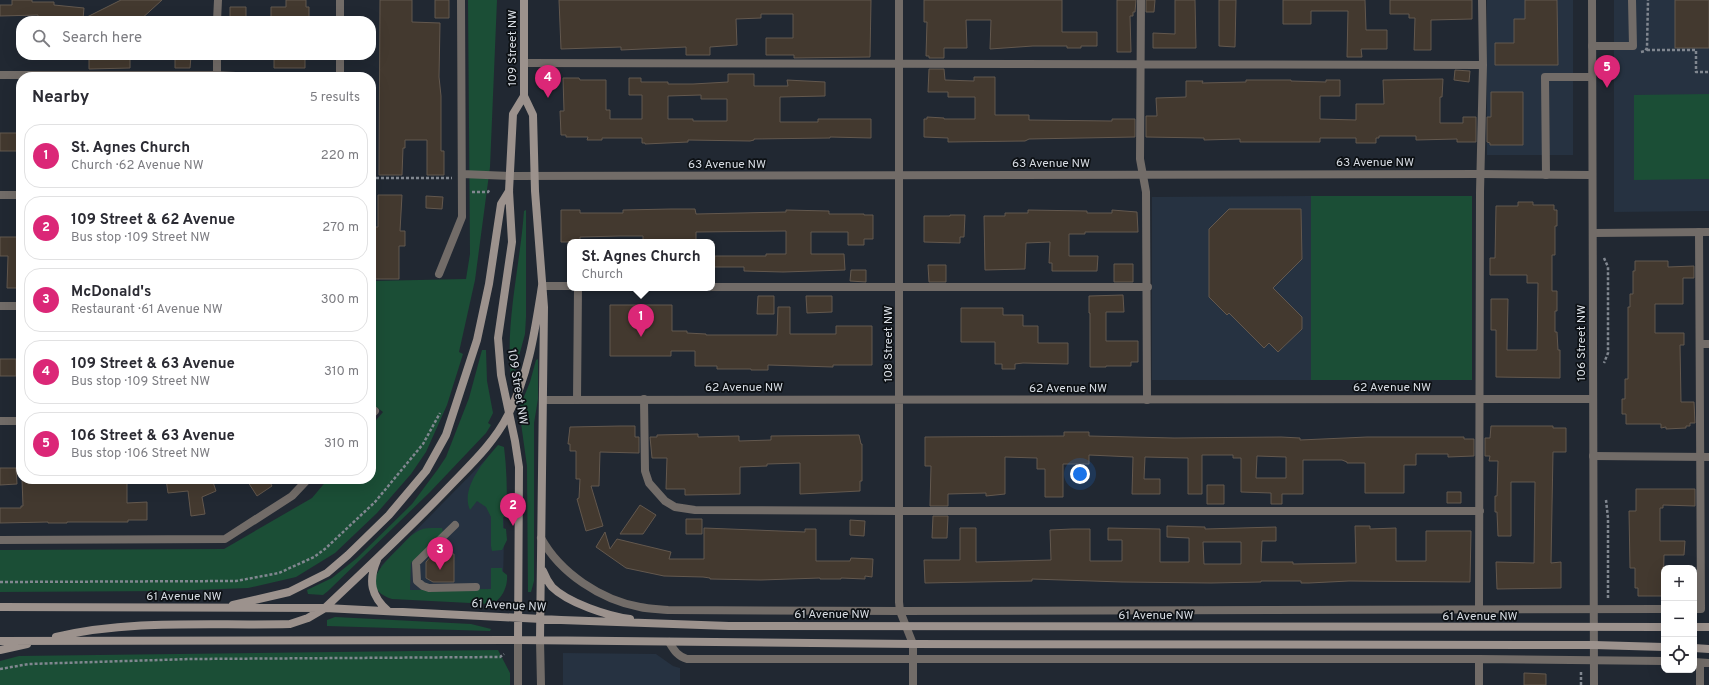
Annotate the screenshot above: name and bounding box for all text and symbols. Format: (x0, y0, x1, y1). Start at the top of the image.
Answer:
street label: 109 Street NW (505, 10, 521, 86)
search box (16, 16, 376, 60)
icon: search (30, 27, 52, 49)
text: Search here (62, 29, 142, 48)
pin: 5 (1594, 55, 1620, 88)
pin: 4 (535, 65, 561, 98)
text: Nearby (32, 87, 89, 109)
text: 5 results (310, 90, 360, 106)
text: St. Agnes Church (71, 139, 190, 158)
text: 1 (43, 148, 49, 164)
text: 220 m (321, 148, 359, 164)
street label: 63 Avenue NW (1336, 155, 1414, 171)
street label: 63 Avenue NW (1012, 156, 1090, 172)
street label: 63 Avenue NW (688, 157, 766, 173)
text: Church · 62 Avenue NW (71, 158, 204, 174)
text: 109 Street & 62 Avenue (71, 211, 235, 230)
text: 2 (42, 220, 50, 236)
text: 270 m (322, 220, 359, 236)
text: Bus stop · 109 Street NW (71, 230, 210, 246)
popup (567, 239, 715, 291)
text: St. Agnes Church (581, 248, 701, 267)
text: Church (581, 267, 623, 283)
text: McDonald's (71, 283, 151, 302)
text: 3 (42, 292, 50, 308)
text: 300 m (321, 292, 359, 308)
text: Restaurant · 61 Avenue NW (71, 302, 223, 318)
pin: 1 (628, 304, 654, 337)
street label: 106 Street NW (1574, 305, 1590, 381)
street label: 108 Street NW (881, 306, 897, 382)
street label: 109 Street NW (503, 348, 531, 426)
text: 109 Street & 63 Avenue (71, 355, 235, 374)
text: 4 (42, 364, 50, 380)
text: 310 m (324, 364, 359, 380)
text: Bus stop · 109 Street NW (71, 374, 210, 390)
street label: 62 Avenue NW (705, 380, 783, 396)
street label: 62 Avenue NW (1353, 380, 1431, 396)
street label: 62 Avenue NW (1029, 381, 1107, 397)
text: 106 Street & 63 Avenue (71, 427, 235, 446)
text: 5 (42, 436, 50, 452)
text: 310 m (324, 436, 359, 452)
text: Bus stop · 106 Street NW (71, 446, 210, 462)
your location (1070, 464, 1090, 484)
pin: 2 (500, 493, 526, 526)
pin: 3 (427, 537, 453, 570)
map controls (1661, 565, 1697, 673)
button: + (1661, 565, 1697, 601)
street label: 61 Avenue NW (146, 589, 222, 605)
street label: 61 Avenue NW (471, 596, 547, 616)
button: − (1661, 601, 1697, 637)
street label: 61 Avenue NW (794, 607, 870, 623)
street label: 61 Avenue NW (1118, 608, 1194, 624)
street label: 61 Avenue NW (1442, 609, 1518, 625)
button: locate (1661, 637, 1697, 673)

